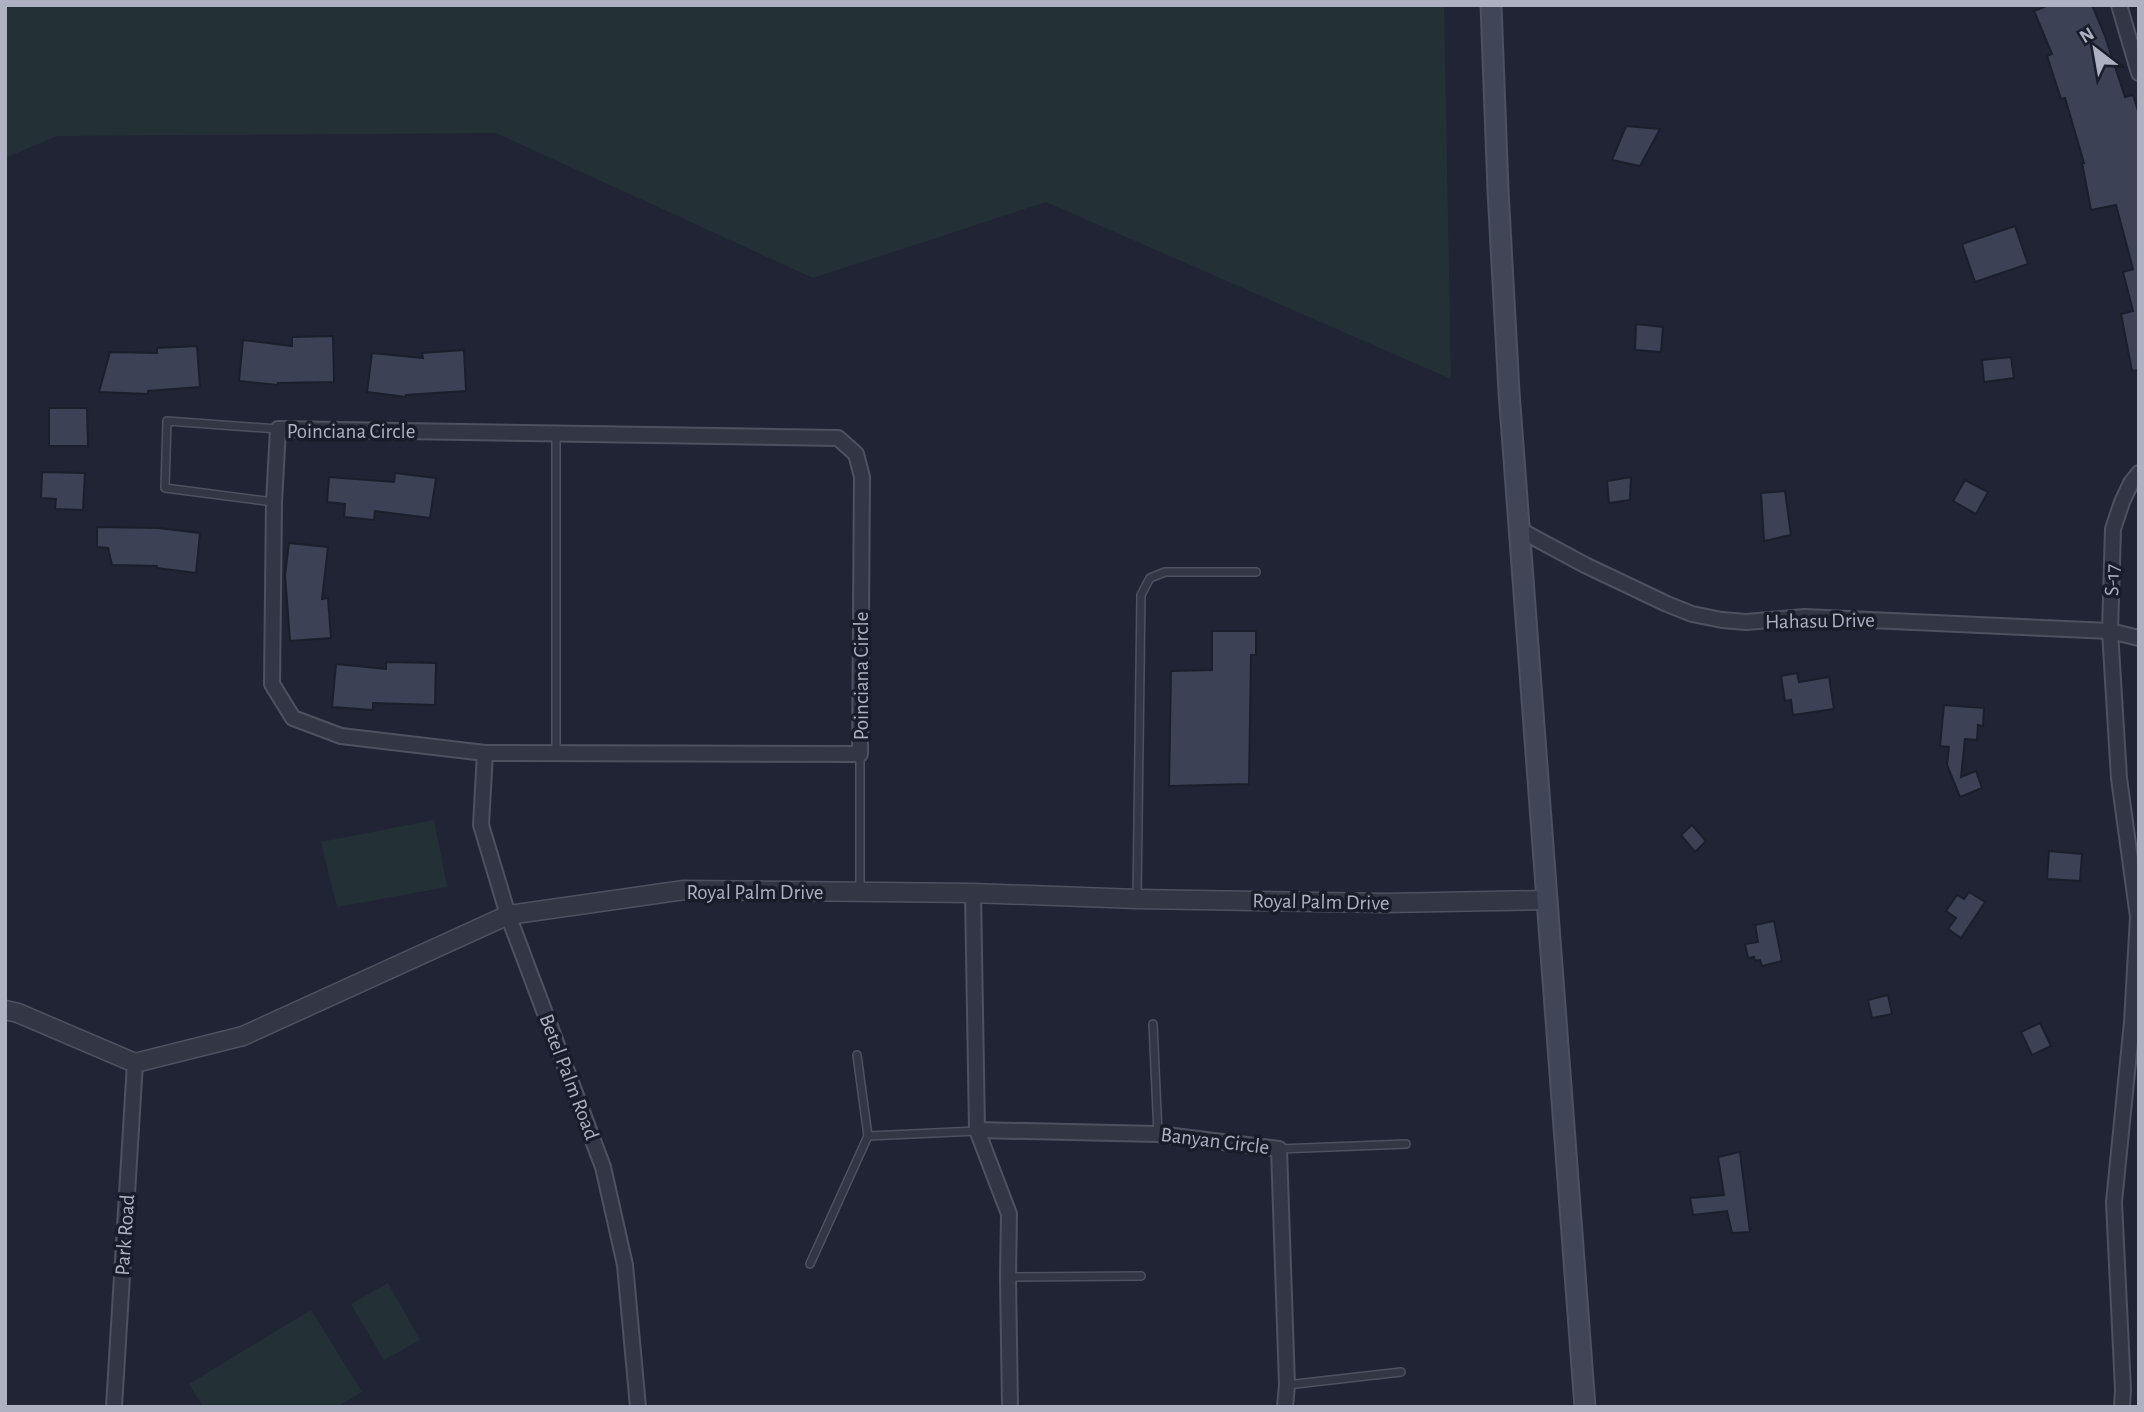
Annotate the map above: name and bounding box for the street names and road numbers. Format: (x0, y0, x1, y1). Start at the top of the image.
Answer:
street label: Poinciana Circle (287, 421, 415, 442)
street label: S-17 (2101, 563, 2123, 596)
street label: Hahasu Drive (1765, 610, 1875, 632)
street label: Poinciana Circle (851, 612, 872, 740)
street label: Royal Palm Drive (686, 882, 824, 903)
street label: Royal Palm Drive (1252, 890, 1390, 914)
street label: Betel Palm Road (535, 1011, 603, 1143)
street label: Banyan Circle (1159, 1124, 1271, 1158)
street label: Park Road (112, 1194, 138, 1276)

